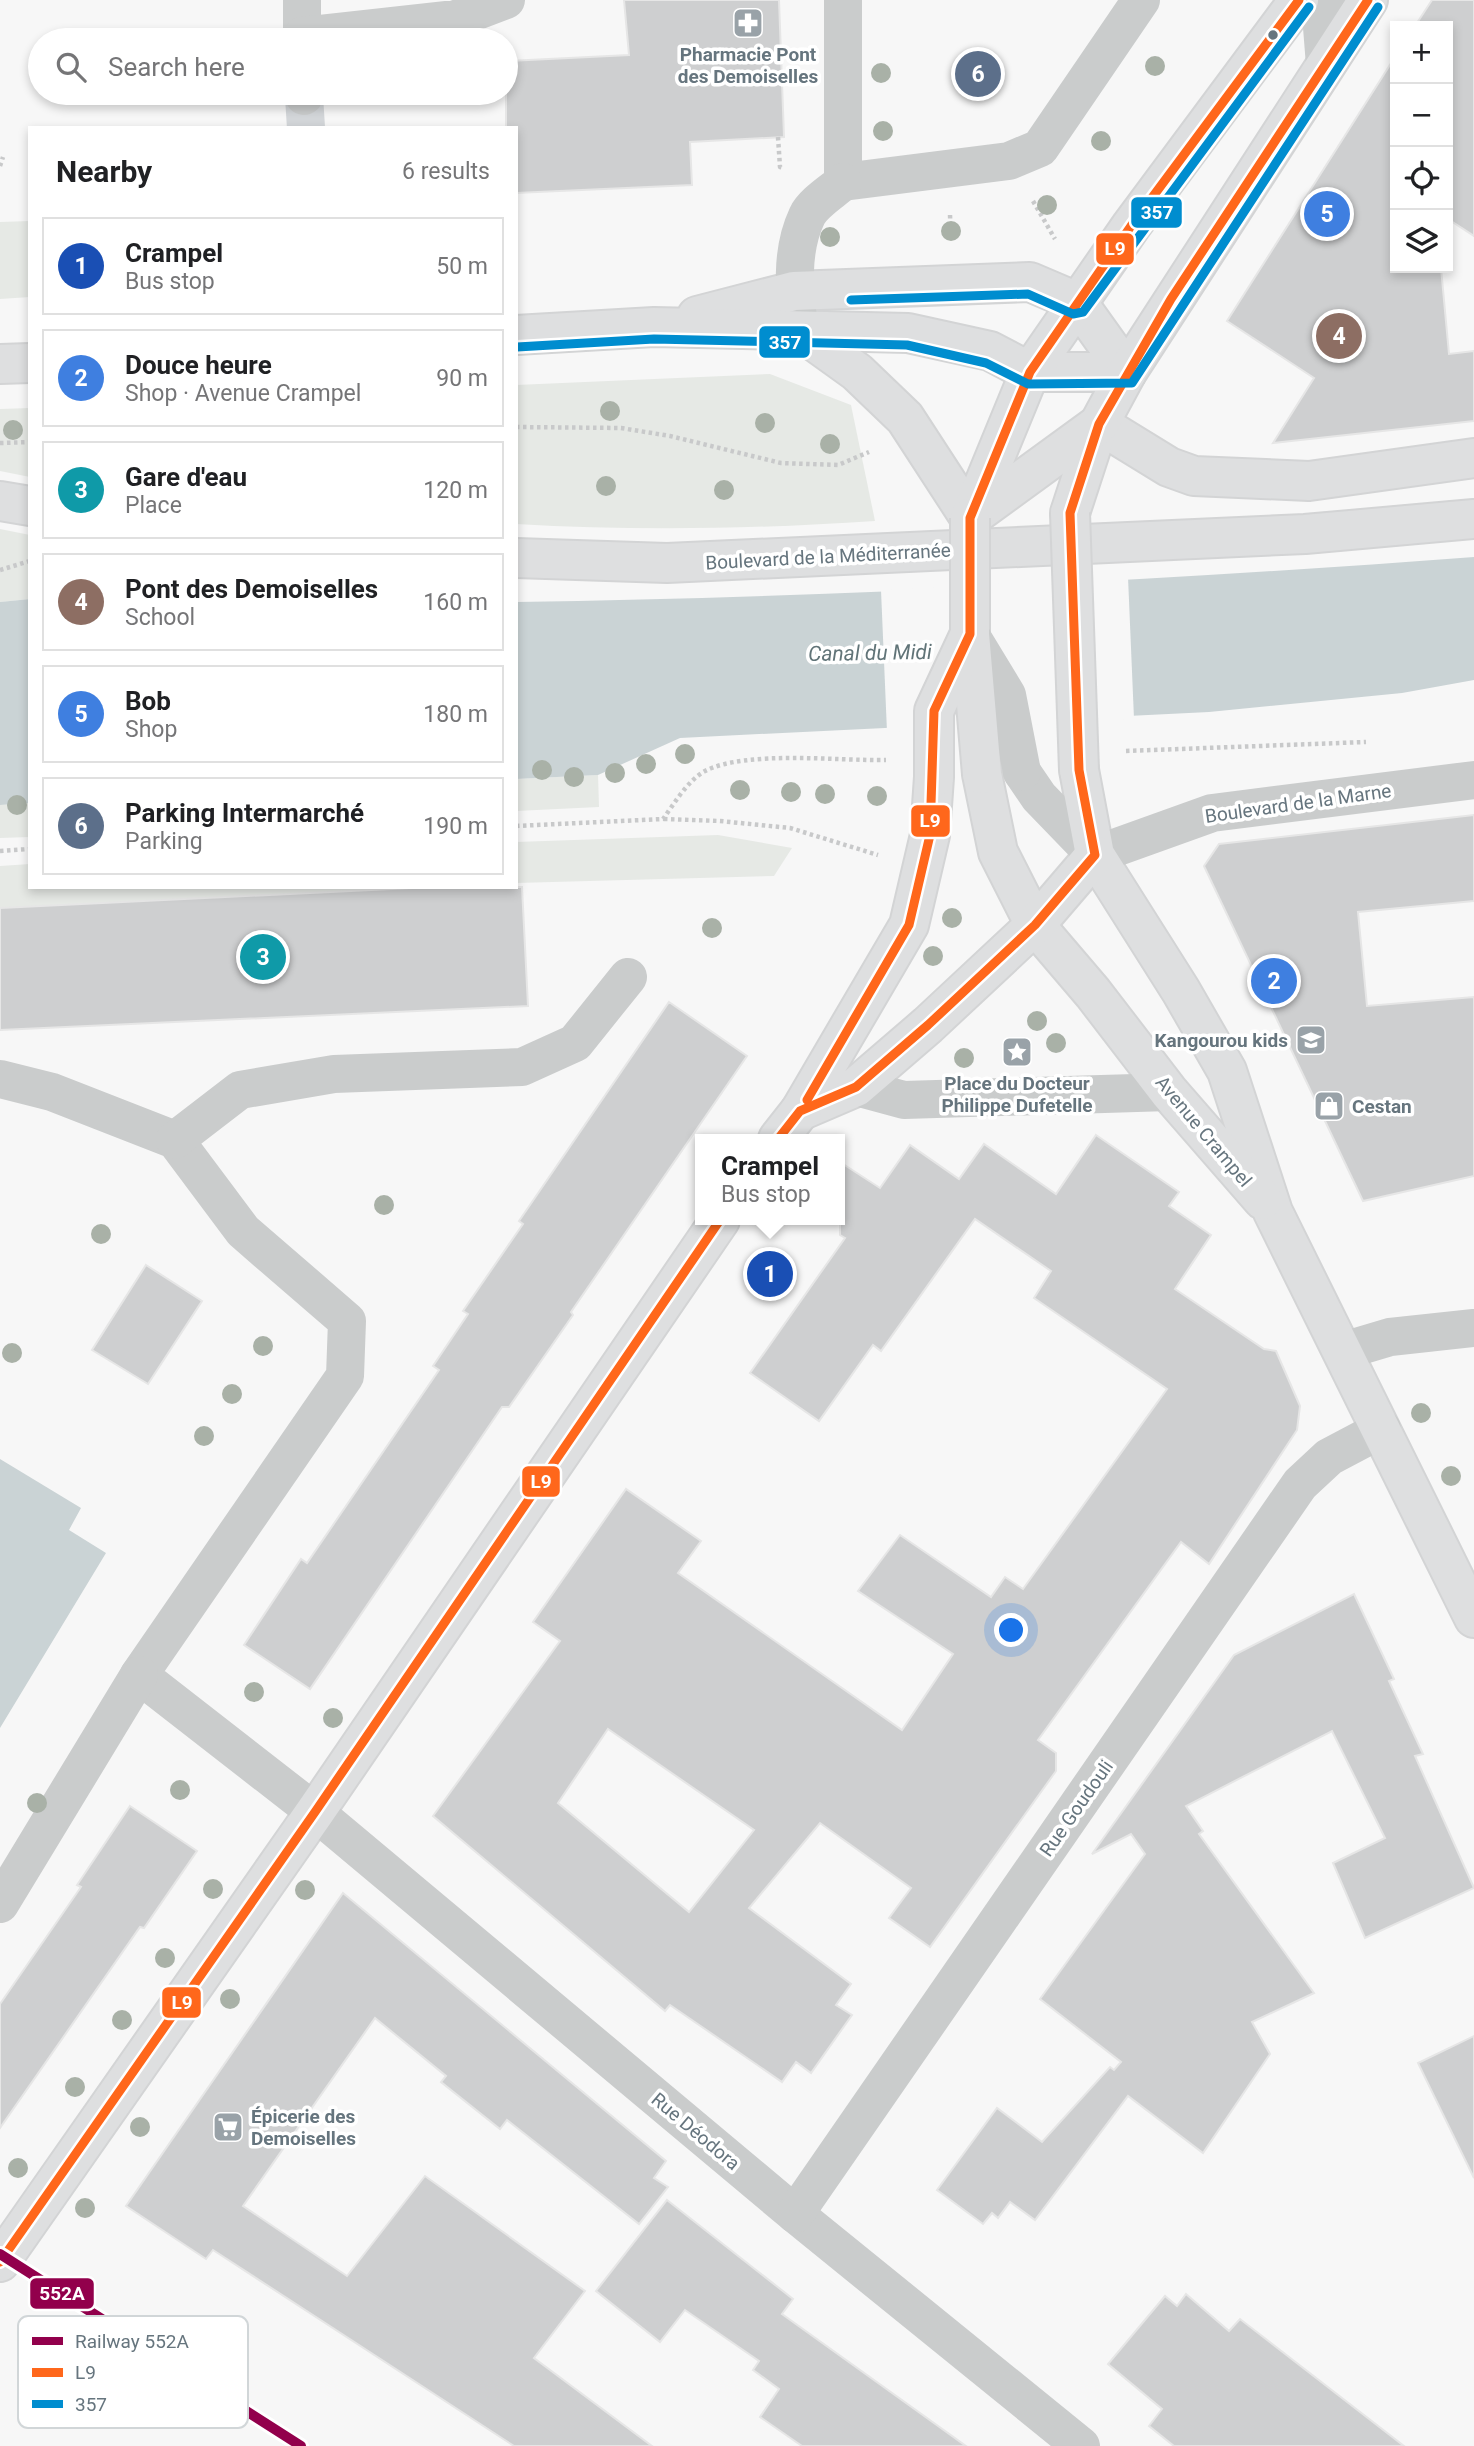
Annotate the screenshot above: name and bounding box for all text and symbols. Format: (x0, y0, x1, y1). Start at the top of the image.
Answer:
pharmacy icon: Pharmacie Pont des Demoiselles (731, 6, 765, 40)
map controls (1390, 21, 1453, 273)
button: + (1390, 21, 1453, 84)
search box (28, 28, 518, 105)
unlabelled marker (1266, 28, 1280, 42)
place label: Pharmacie Pont des Demoiselles (678, 43, 818, 88)
icon: search (52, 48, 90, 86)
pin: 6 (955, 48, 1001, 100)
text: Search here (108, 52, 245, 82)
button: − (1390, 84, 1453, 147)
button: locate (1390, 147, 1453, 210)
text: Nearby (56, 154, 152, 189)
text: 6 results (402, 158, 490, 185)
pin: 5 (1304, 188, 1350, 240)
line badge: 357 (1130, 196, 1183, 229)
text: 357 (1141, 201, 1173, 224)
button: layers (1390, 210, 1453, 273)
line badge: L9 (1095, 232, 1135, 266)
text: L9 (1104, 237, 1126, 260)
text: Crampel (125, 238, 223, 268)
text: 1 (74, 253, 88, 280)
text: 50 m (436, 253, 488, 280)
text: Bus stop (125, 268, 215, 295)
pin: 4 (1316, 310, 1362, 362)
line badge: 357 (758, 325, 811, 359)
text: 357 (769, 331, 801, 354)
text: Douce heure (125, 350, 272, 380)
text: 2 (74, 365, 88, 392)
text: 90 m (436, 365, 488, 392)
text: Shop · Avenue Crampel (125, 380, 361, 407)
text: Gare d'eau (125, 462, 247, 492)
text: 3 (74, 477, 88, 504)
text: 120 m (423, 477, 488, 504)
text: Place (125, 492, 182, 519)
street label: Boulevard de la Méditerranée (705, 539, 951, 574)
text: Pont des Demoiselles (125, 574, 378, 604)
text: 4 (74, 589, 88, 616)
text: 160 m (423, 589, 488, 616)
text: School (125, 604, 195, 631)
water label: Canal du Midi (808, 640, 932, 666)
text: Bob (125, 686, 171, 716)
text: 5 (74, 701, 88, 728)
text: 180 m (423, 701, 488, 728)
text: Shop (125, 716, 177, 743)
street label: Boulevard de la Marne (1203, 779, 1393, 828)
text: Parking Intermarché (125, 798, 364, 828)
line badge: L9 (910, 804, 951, 838)
text: L9 (919, 809, 941, 832)
text: 6 (74, 813, 88, 840)
text: 190 m (423, 813, 488, 840)
text: Parking (125, 828, 203, 855)
pin: 3 (240, 931, 286, 983)
pin: 2 (1251, 955, 1297, 1007)
school or university icon: Kangourou kids (1294, 1023, 1328, 1057)
place label: Kangourou kids (1154, 1029, 1288, 1052)
place icon: Place du Docteur Philippe Dufetelle (1000, 1035, 1034, 1069)
street label: Avenue Crampel (1151, 1071, 1257, 1191)
place label: Place du Docteur Philippe Dufetelle (941, 1072, 1093, 1117)
shop icon: Cestan (1312, 1089, 1346, 1123)
place label: Cestan (1352, 1095, 1412, 1118)
popup (695, 1134, 845, 1225)
text: Crampel (721, 1151, 819, 1181)
text: Bus stop (721, 1181, 811, 1208)
pin: 1 (747, 1248, 793, 1300)
line badge: L9 (521, 1465, 561, 1498)
text: L9 (530, 1470, 552, 1493)
your location (994, 1613, 1028, 1647)
street label: Rue Goudouli (1035, 1756, 1118, 1861)
line badge: L9 (161, 1986, 202, 2019)
text: L9 (171, 1991, 193, 2014)
street label: Rue Déodora (647, 2088, 745, 2175)
place label: Épicerie des Demoiselles (251, 2105, 356, 2150)
supermarket icon: Épicerie des Demoiselles (211, 2110, 245, 2144)
line badge: 552A (29, 2277, 95, 2310)
text: 552A (39, 2282, 85, 2305)
legend (18, 2316, 248, 2428)
text: Railway 552A (75, 2330, 189, 2353)
text: L9 (75, 2361, 96, 2384)
text: 357 (75, 2393, 107, 2416)

